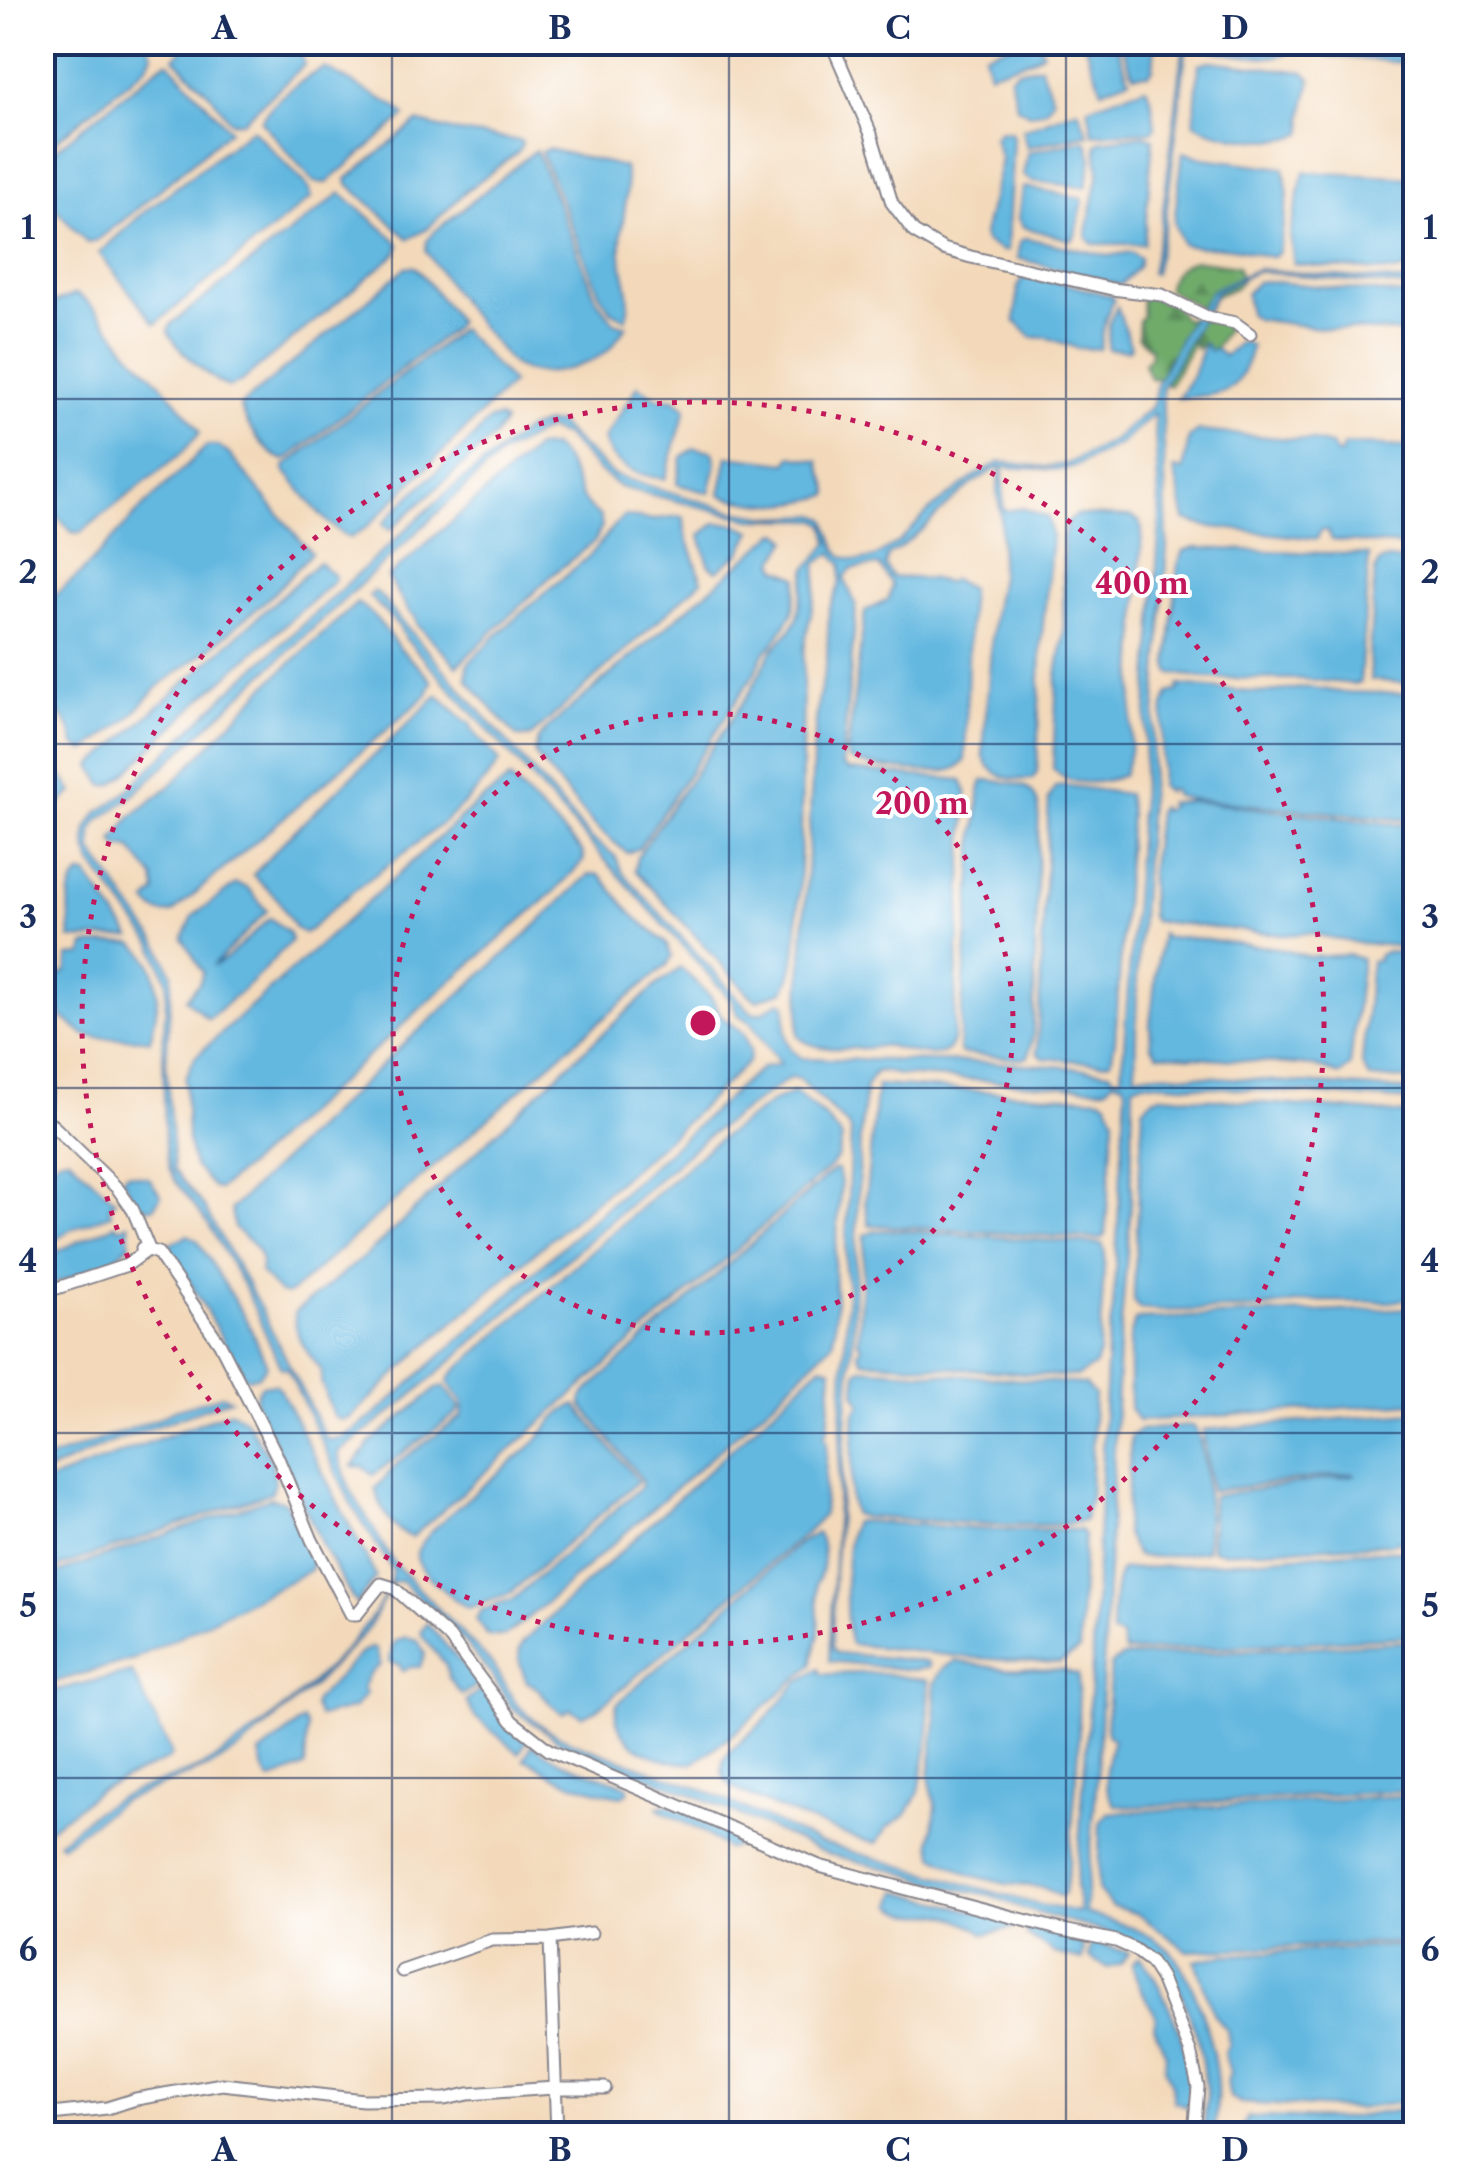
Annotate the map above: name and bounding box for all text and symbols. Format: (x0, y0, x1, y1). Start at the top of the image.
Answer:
text: A (211, 8, 238, 47)
text: B (548, 8, 572, 47)
text: C (885, 8, 911, 47)
text: D (1221, 8, 1249, 47)
text: 1 (21, 208, 36, 247)
text: 1 (1423, 208, 1438, 247)
text: 2 (19, 552, 37, 591)
text: 2 (1421, 552, 1439, 591)
text: 400 m (1095, 565, 1189, 602)
text: 200 m (875, 785, 969, 822)
text: 3 (19, 897, 37, 936)
text: 3 (1421, 897, 1439, 936)
centre of rings (685, 1005, 721, 1041)
text: 4 (19, 1241, 37, 1280)
text: 4 (1421, 1241, 1439, 1280)
text: 5 (19, 1586, 37, 1625)
text: 5 (1421, 1586, 1439, 1625)
text: 6 (18, 1930, 38, 1969)
text: 6 (1420, 1930, 1440, 1969)
text: A (211, 2130, 238, 2169)
text: B (548, 2130, 572, 2169)
text: C (885, 2130, 911, 2169)
text: D (1221, 2130, 1249, 2169)

